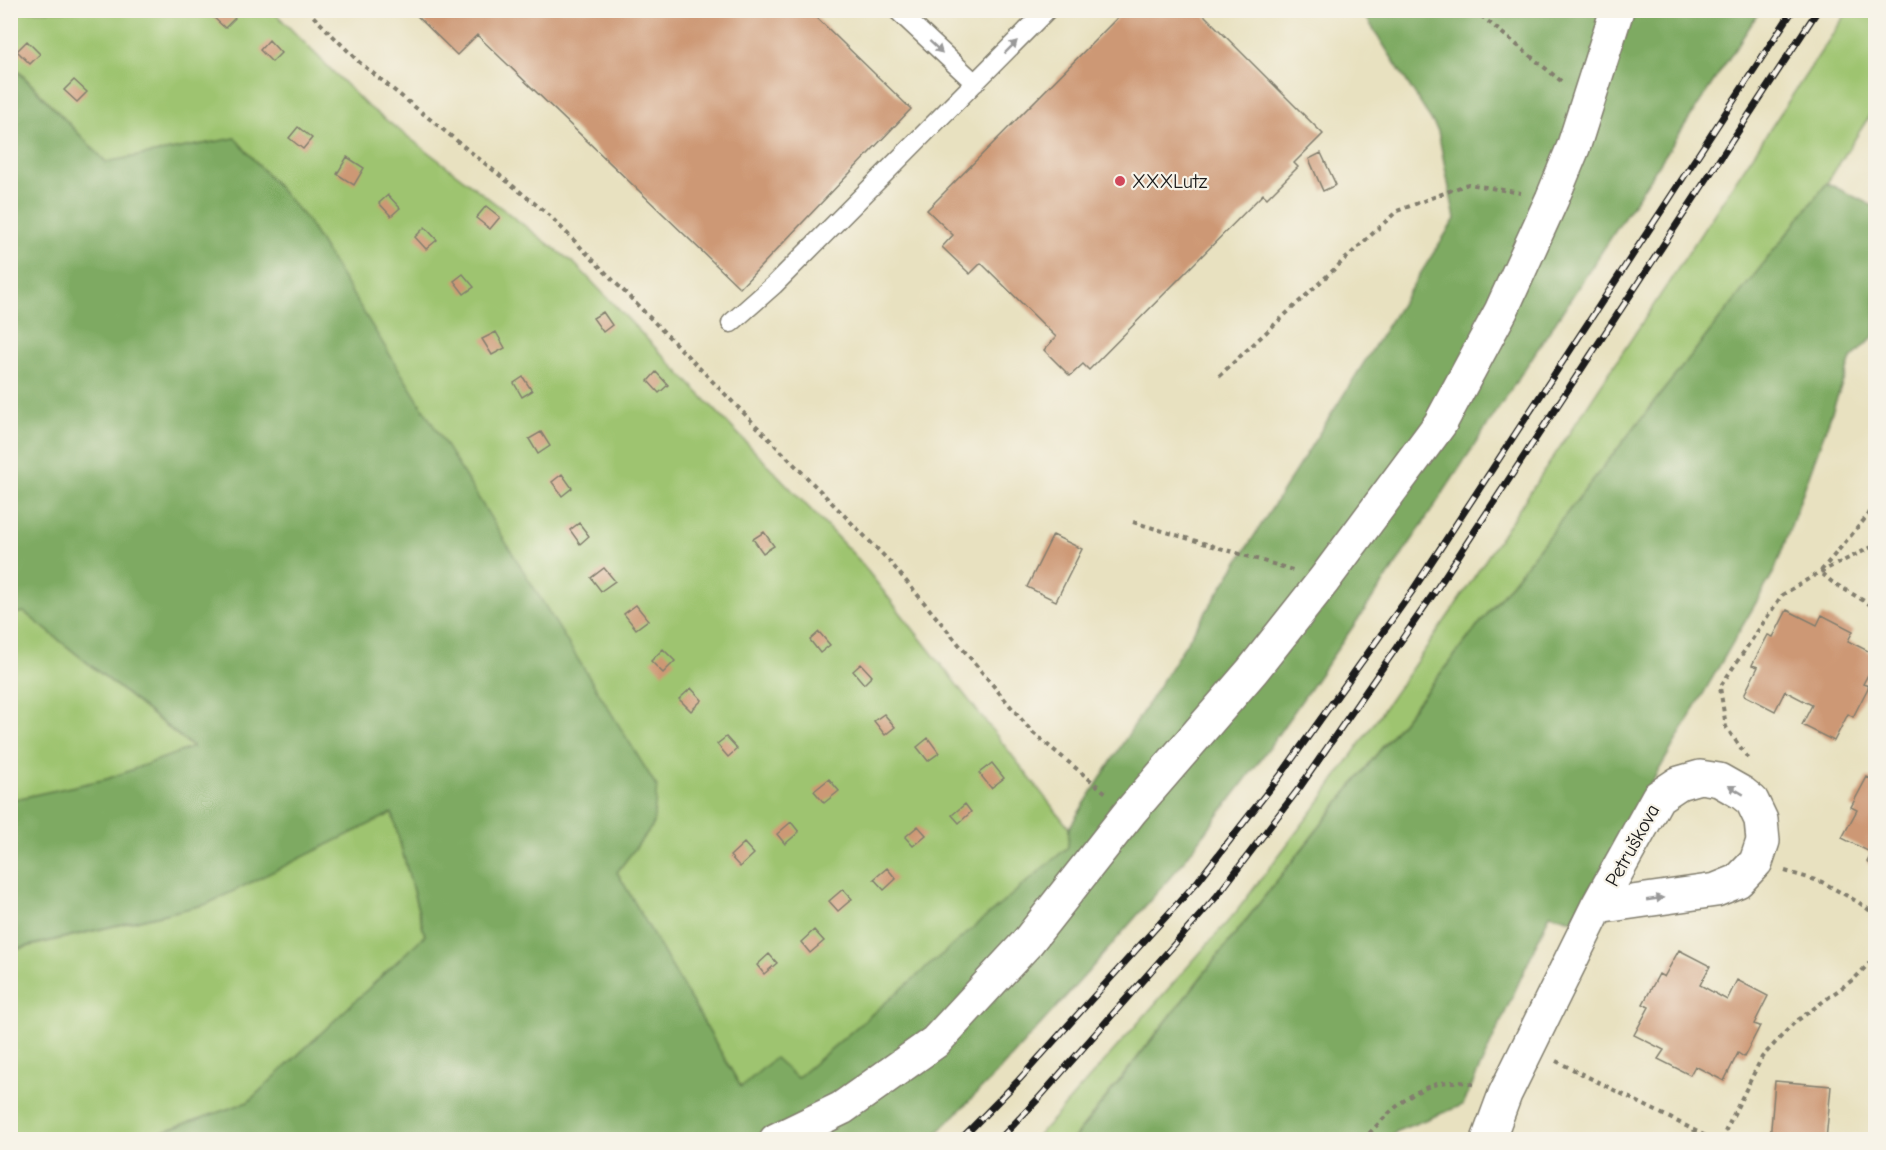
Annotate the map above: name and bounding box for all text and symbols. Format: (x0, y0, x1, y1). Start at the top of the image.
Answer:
one-way arrow (1004, 39, 1018, 54)
one-way arrow (928, 40, 943, 53)
place label: XXXLutz (1132, 170, 1208, 193)
marker: XXXLutz (1113, 174, 1127, 188)
one-way arrow (1727, 785, 1744, 795)
street label: Petruškova (1600, 800, 1664, 890)
one-way arrow (1646, 894, 1665, 904)

